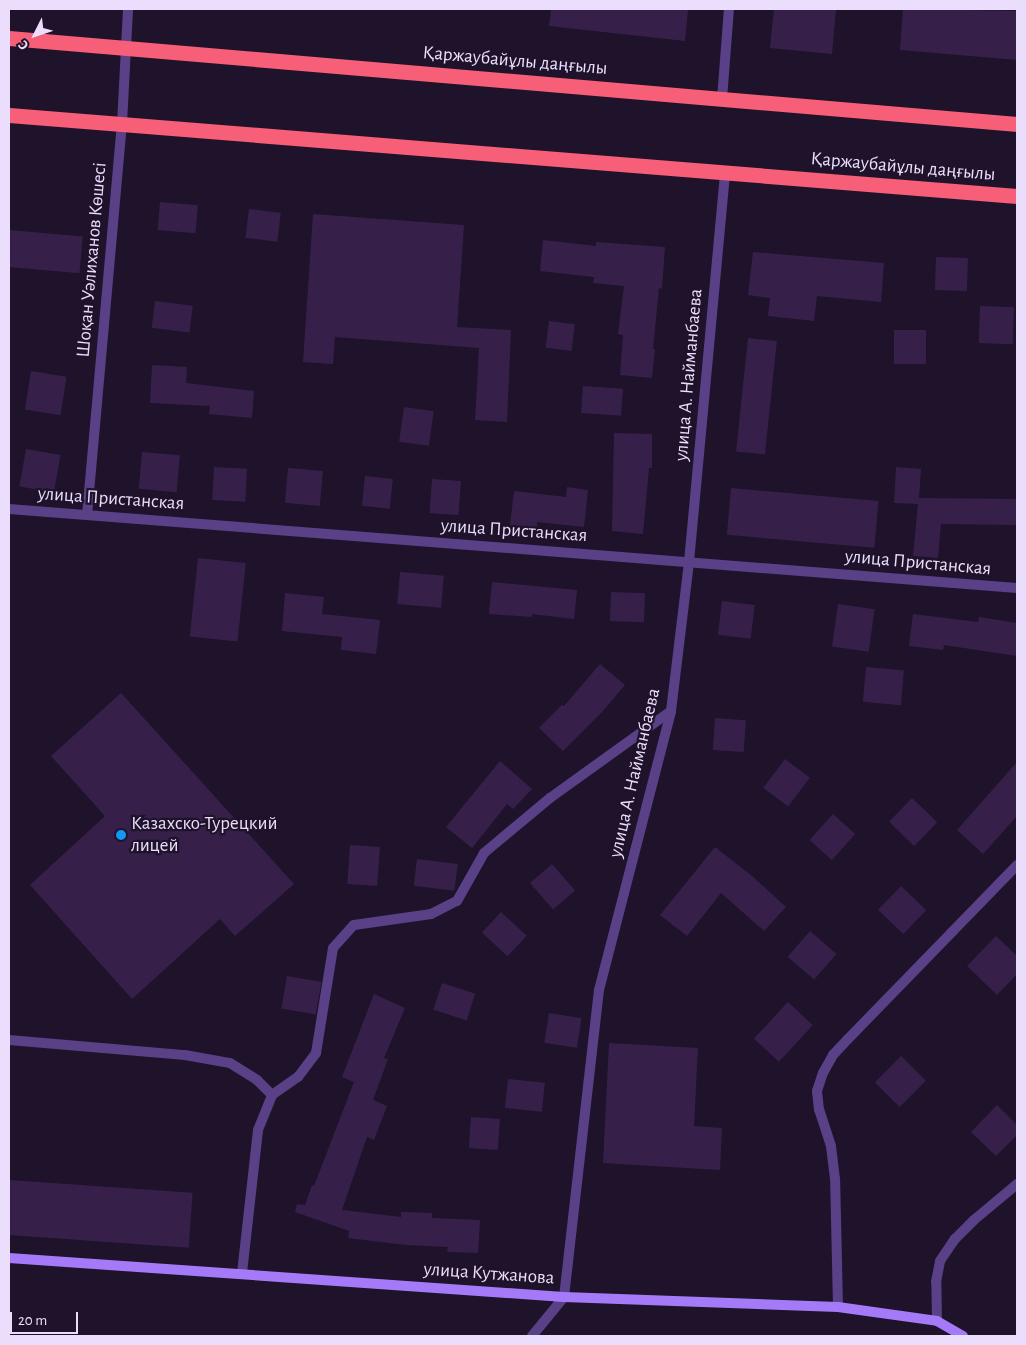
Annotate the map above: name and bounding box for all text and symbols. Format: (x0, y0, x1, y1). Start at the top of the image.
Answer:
north arrow (10, 10, 60, 60)
text: С (16, 37, 32, 52)
street label: Қаржаубайұлы даңғылы (422, 42, 608, 80)
street label: Қаржаубайұлы даңғылы (810, 148, 996, 186)
street label: Шоқан Уәлиханов Көшесі (72, 161, 112, 359)
street label: улица А. Найманбаева (670, 288, 708, 462)
street label: улица Пристанская (37, 483, 185, 515)
street label: улица Пристанская (440, 515, 588, 547)
street label: улица Пристанская (844, 545, 992, 581)
street label: улица А. Найманбаева (604, 686, 666, 860)
place label: Казахско-Турецкий лицей (131, 813, 277, 857)
marker: Казахско-Турецкий лицей (115, 829, 127, 841)
street label: улица Кутжанова (423, 1258, 555, 1290)
scale bar (12, 1302, 80, 1334)
text: 20 m (18, 1313, 47, 1328)

